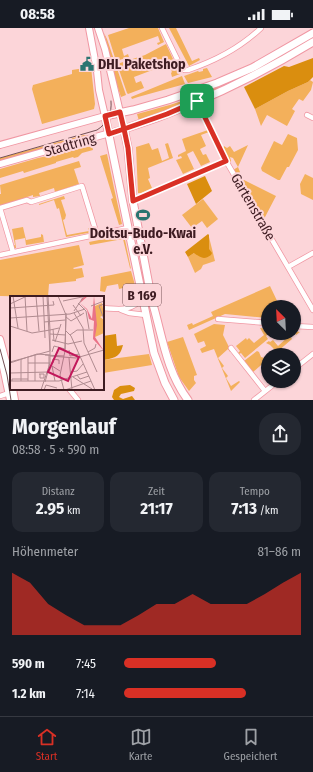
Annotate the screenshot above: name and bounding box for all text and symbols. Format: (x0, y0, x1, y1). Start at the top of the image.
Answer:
text: 08:58 (20, 5, 55, 23)
public building icon: DHL Paketshop (79, 56, 95, 72)
place label: DHL Paketshop (98, 56, 186, 73)
pin (180, 84, 214, 118)
icon: arrive (186, 90, 208, 112)
street label: Stadtring (42, 129, 98, 160)
street label: Gartenstraße (227, 170, 279, 244)
sports icon: Doitsu-Budo-Kwai e.V. (135, 207, 151, 223)
place label: Doitsu-Budo-Kwai e.V. (90, 225, 197, 258)
road number: B 169 (123, 284, 161, 306)
inset map (10, 296, 104, 390)
north arrow (261, 300, 301, 340)
map controls (261, 300, 301, 388)
button: layers (261, 348, 301, 388)
text: Morgenlauf (12, 413, 116, 440)
button: share (259, 413, 301, 455)
text: 08:58 · 5 × 590 m (12, 442, 99, 457)
text: Distanz (42, 485, 75, 498)
text: Zeit (148, 485, 165, 498)
text: Tempo (240, 485, 270, 498)
text: 2.95 (36, 498, 64, 519)
text: 21:17 (140, 498, 173, 519)
text: 7:13 (231, 498, 257, 519)
text: km (64, 504, 81, 517)
text: /km (257, 504, 278, 517)
text: Höhenmeter (12, 544, 78, 559)
text: 81–86 m (258, 544, 301, 559)
text: 590 m (12, 656, 45, 671)
text: 7:45 (76, 656, 96, 671)
text: 1.2 km (12, 686, 46, 701)
text: 7:14 (76, 686, 95, 701)
tab: Start (36, 726, 58, 763)
tab: Karte (129, 726, 152, 763)
tab: Gespeichert (224, 726, 277, 763)

